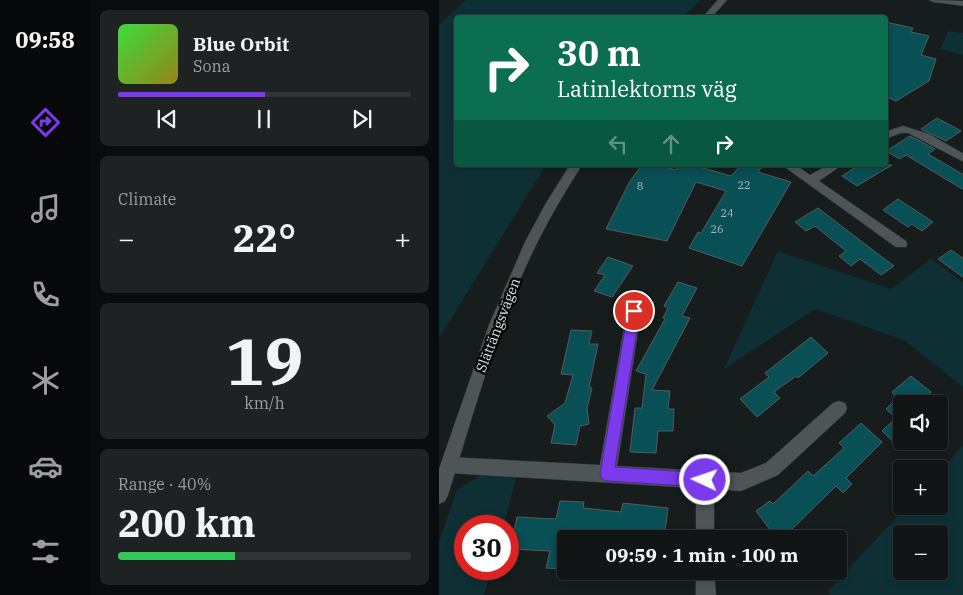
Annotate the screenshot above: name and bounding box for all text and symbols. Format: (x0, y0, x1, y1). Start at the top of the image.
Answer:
text: 09:58 (15, 25, 75, 54)
text: 30 m (557, 30, 641, 76)
text: Blue Orbit (193, 32, 289, 56)
icon: right (474, 35, 539, 100)
text: Sona (193, 56, 230, 76)
text: Latinlektorns väg (557, 74, 737, 103)
icon: directions (28, 105, 63, 140)
icon: previous (153, 105, 181, 133)
icon: pause (250, 105, 278, 133)
icon: next (348, 105, 376, 133)
icon: left (604, 130, 632, 158)
icon: ahead (657, 130, 685, 158)
icon: right (710, 130, 738, 158)
house number: 22 (737, 178, 751, 192)
house number: 8 (637, 179, 643, 193)
text: Climate (118, 189, 176, 209)
icon: music (28, 191, 63, 226)
house number: 24 (720, 206, 734, 220)
text: 22° (233, 213, 296, 262)
text: − (118, 220, 135, 257)
text: + (394, 220, 411, 257)
house number: 26 (710, 222, 724, 236)
street label: Slättängsvägen (472, 275, 524, 375)
icon: phone (28, 277, 63, 312)
pin (613, 290, 655, 332)
icon: arrive (620, 297, 648, 325)
text: 19 (225, 318, 304, 403)
icon: climate (28, 363, 63, 398)
text: km/h (244, 393, 285, 413)
map controls (893, 395, 948, 580)
button: sound (893, 395, 948, 450)
icon: car (28, 449, 63, 484)
position arrow (678, 453, 730, 505)
button: + (893, 460, 948, 515)
text: Range · 40% (118, 474, 211, 494)
text: 200 km (118, 498, 256, 547)
speed limit sign: 30 (454, 515, 519, 580)
button: − (893, 525, 948, 580)
icon: filters (28, 534, 63, 569)
text: 09:59 · 1 min · 100 m (606, 543, 798, 567)

